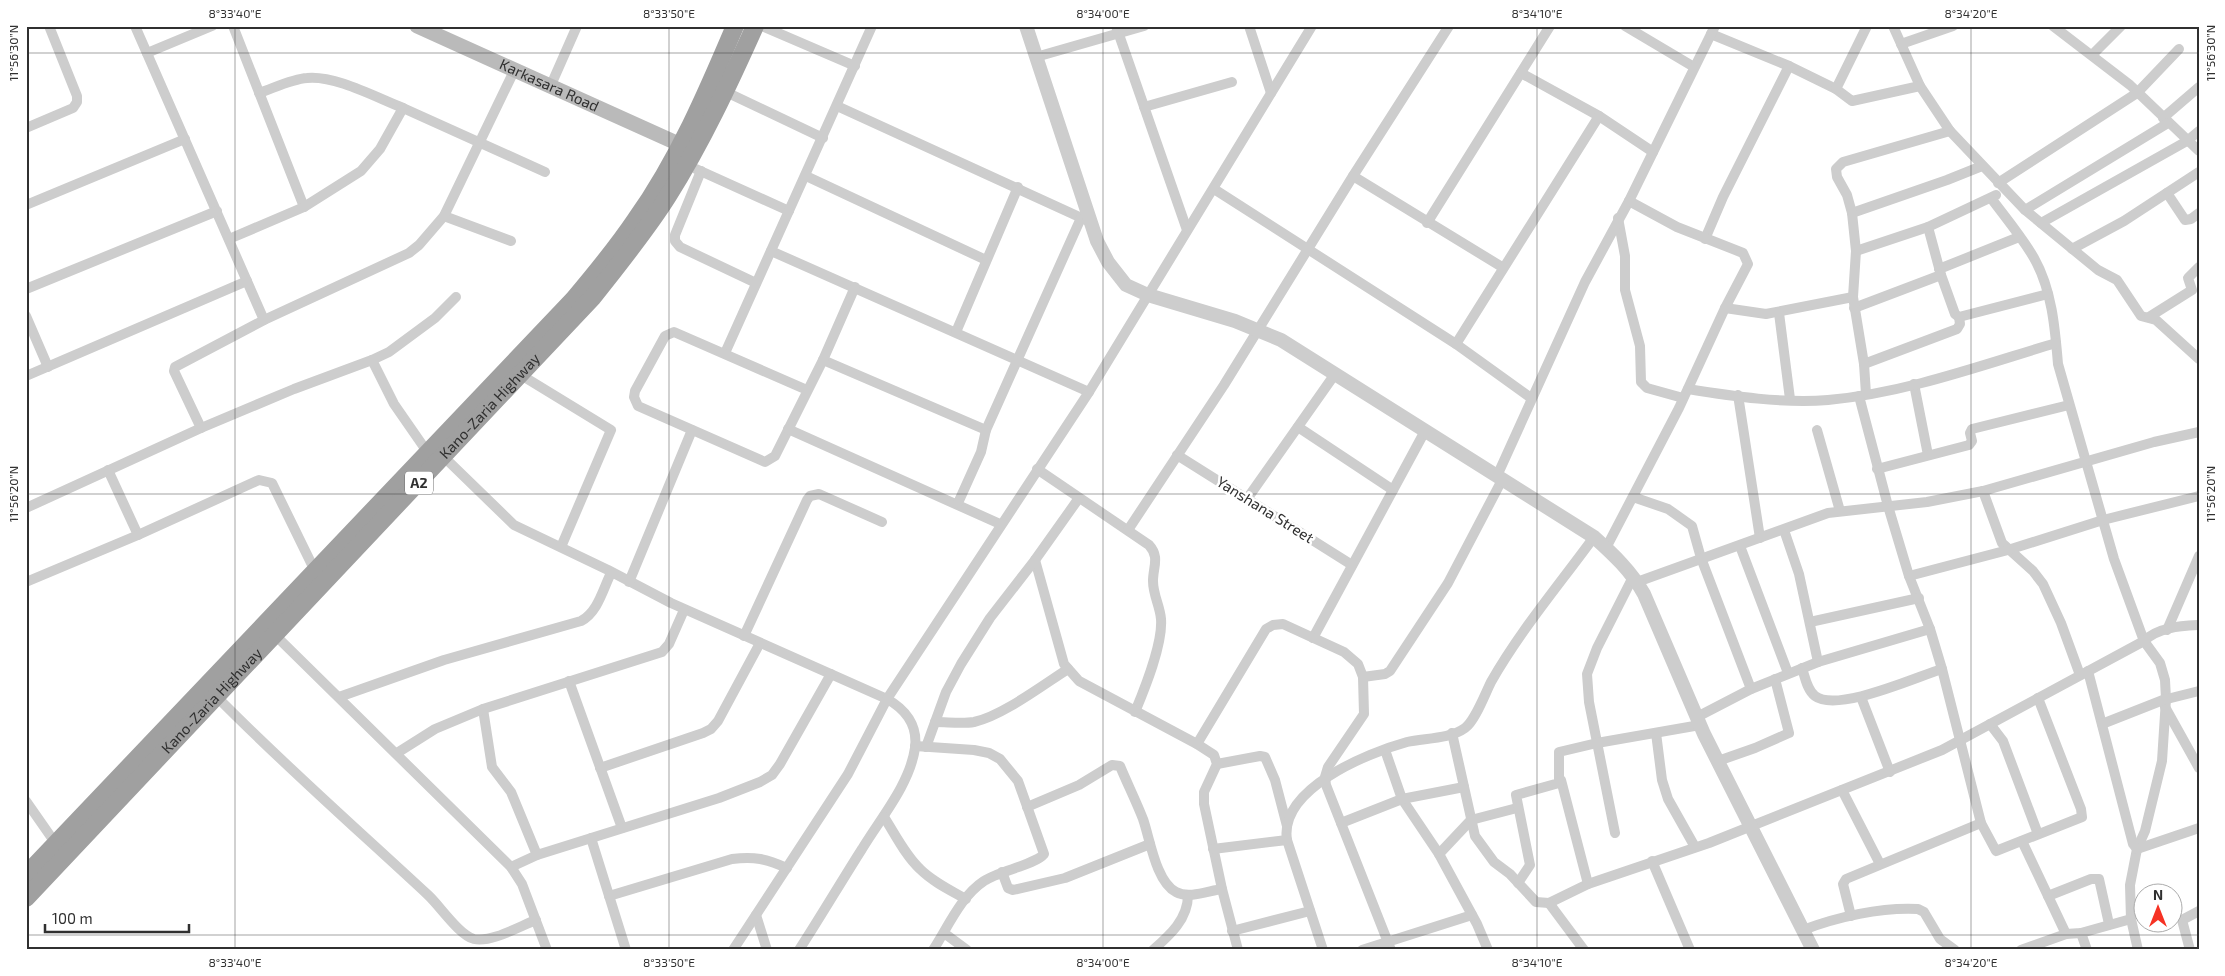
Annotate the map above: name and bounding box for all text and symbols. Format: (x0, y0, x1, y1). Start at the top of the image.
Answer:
text: 8°33'40"E (209, 6, 262, 20)
text: 8°33'50"E (643, 6, 695, 20)
text: 8°34'00"E (1076, 6, 1130, 20)
text: 8°34'10"E (1511, 6, 1563, 20)
text: 8°34'20"E (1944, 6, 1998, 20)
text: 11°56'30"N (6, 25, 20, 81)
text: 11°56'30"N (2203, 25, 2217, 81)
street label: Karkasara Road (497, 54, 602, 115)
street label: Kano-Zaria Highway (435, 349, 543, 462)
text: 11°56'20"N (6, 466, 20, 522)
text: 11°56'20"N (2203, 466, 2217, 522)
road number: A2 (405, 472, 433, 494)
street label: Yanshana Street (1214, 472, 1318, 546)
street label: Kano-Zaria Highway (157, 644, 265, 757)
north arrow (2132, 884, 2182, 934)
text: N (2153, 886, 2163, 903)
scale bar (45, 901, 189, 933)
text: 100 m (52, 909, 93, 927)
text: 8°33'40"E (209, 955, 262, 969)
text: 8°33'50"E (643, 955, 695, 969)
text: 8°34'00"E (1076, 955, 1130, 969)
text: 8°34'10"E (1511, 955, 1563, 969)
text: 8°34'20"E (1944, 955, 1998, 969)

